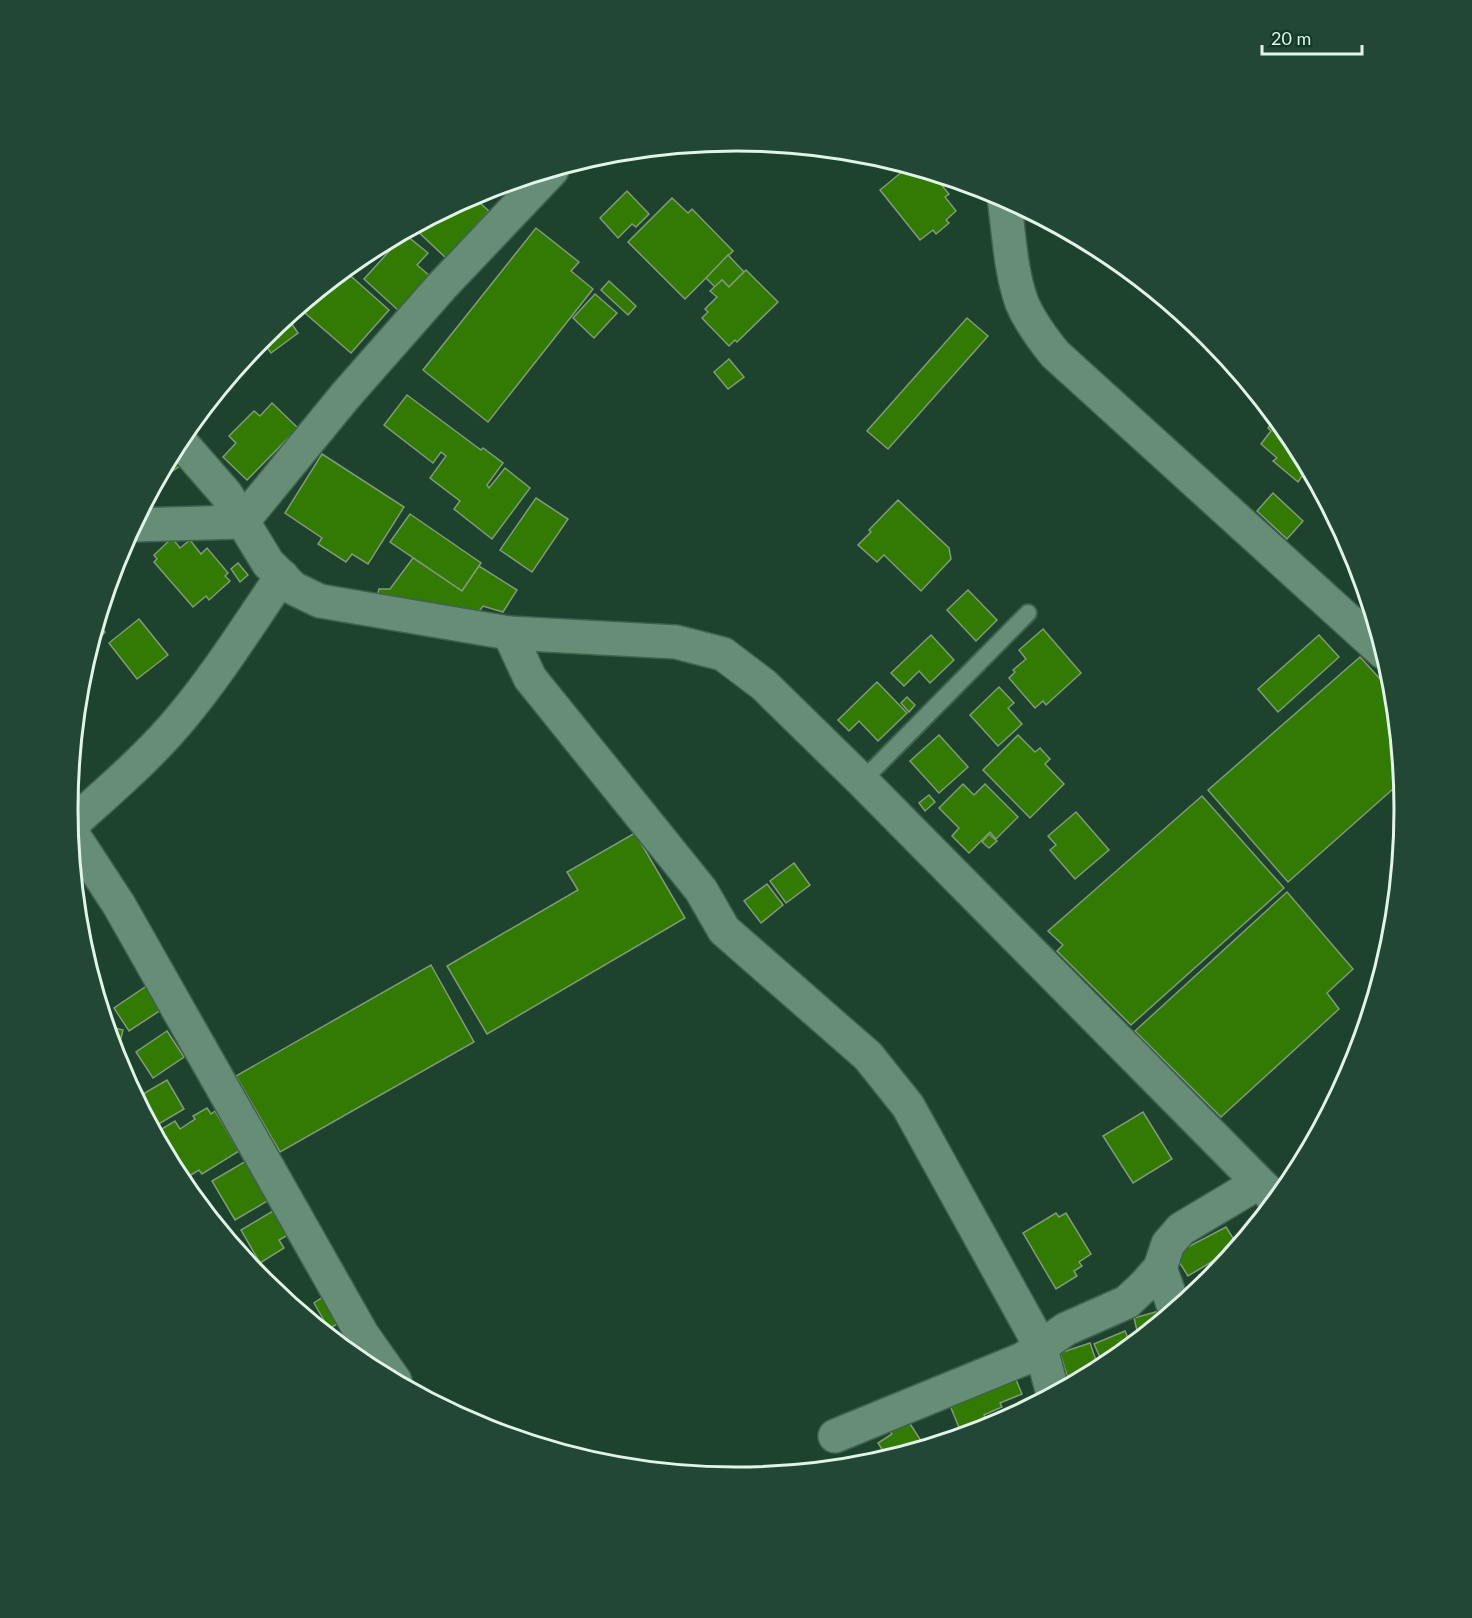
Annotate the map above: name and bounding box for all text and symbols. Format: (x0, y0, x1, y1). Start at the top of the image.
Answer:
scale bar (1262, 18, 1362, 56)
text: 20 m (1271, 27, 1311, 49)

